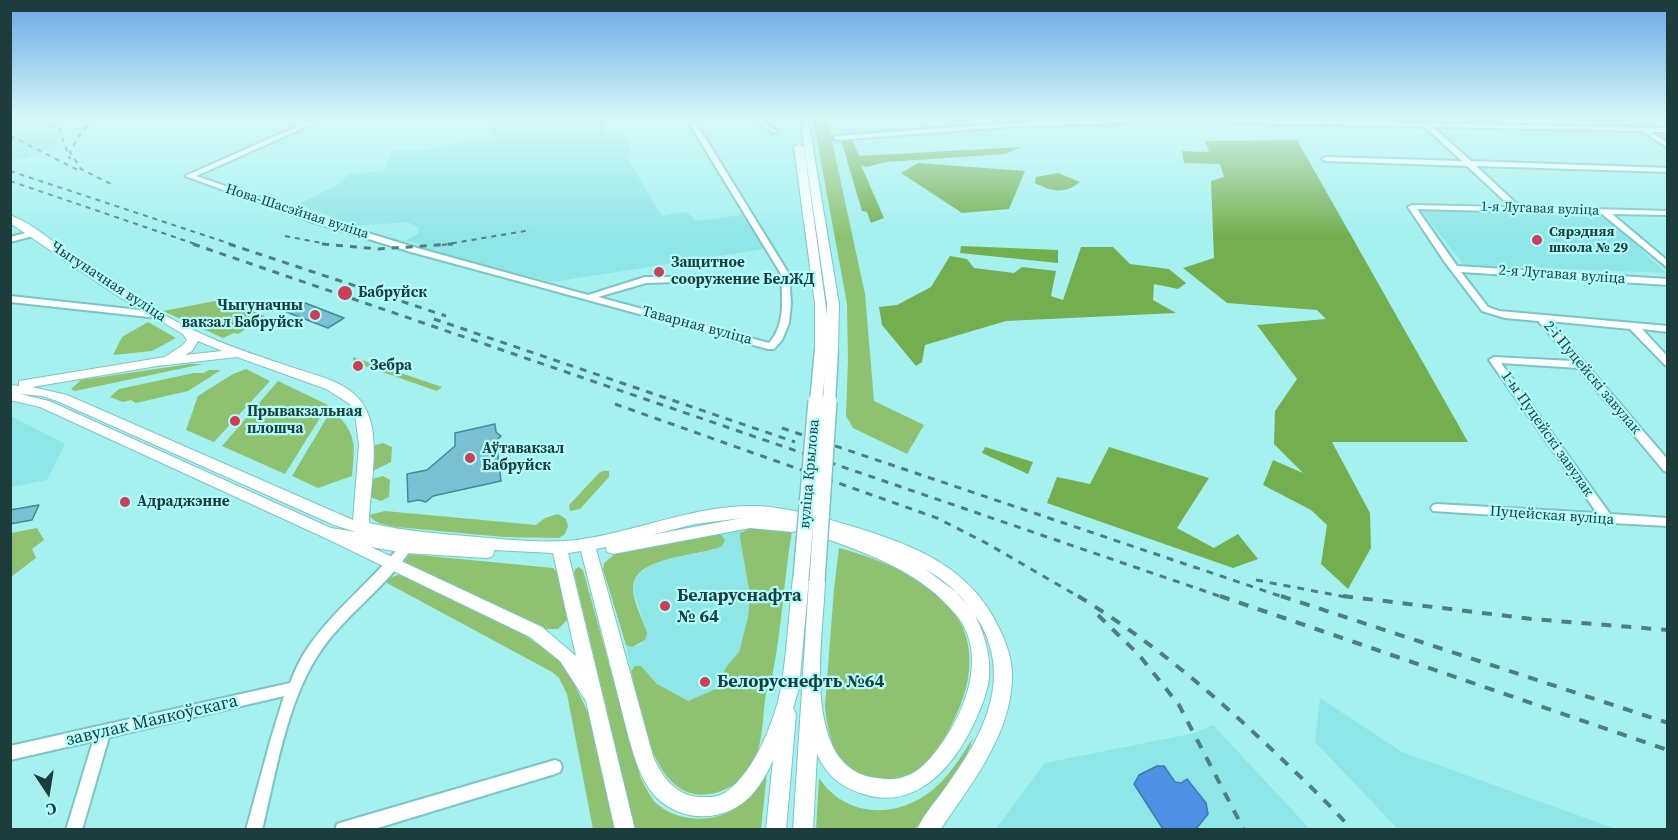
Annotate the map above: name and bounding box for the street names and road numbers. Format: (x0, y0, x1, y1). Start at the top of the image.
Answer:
street label: Нова-Шасэйная вуліца (223, 181, 371, 243)
street label: 1-я Лугавая вуліца (1480, 199, 1600, 219)
street label: Чыгуначная вуліца (47, 238, 169, 326)
street label: 2-я Лугавая вуліца (1498, 262, 1626, 288)
street label: Таварная вуліца (640, 303, 754, 349)
street label: 2-і Пуцейскі завулак (1539, 318, 1645, 438)
street label: 1-ы Пуцейскі завулак (1497, 368, 1597, 500)
street label: вуліца Крылова (796, 419, 824, 529)
street label: Пуцейская вуліца (1489, 503, 1615, 529)
street label: завулак Маякоўскага (64, 691, 240, 751)

